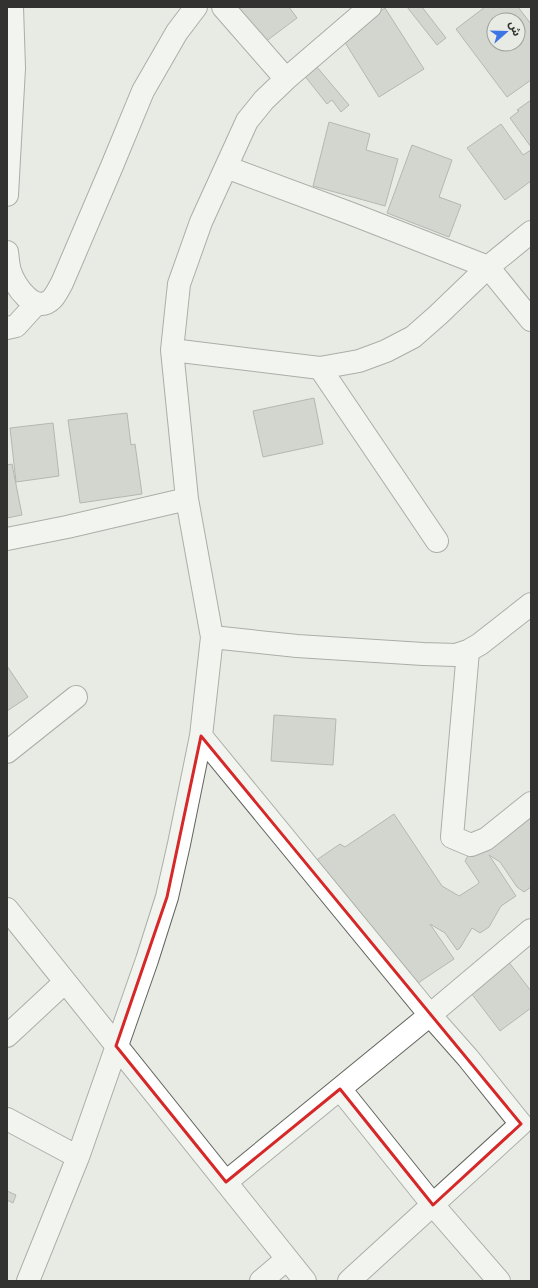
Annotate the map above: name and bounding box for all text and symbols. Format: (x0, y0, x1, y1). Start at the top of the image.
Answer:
north arrow (486, 12, 526, 52)
text: ش (506, 19, 524, 38)

